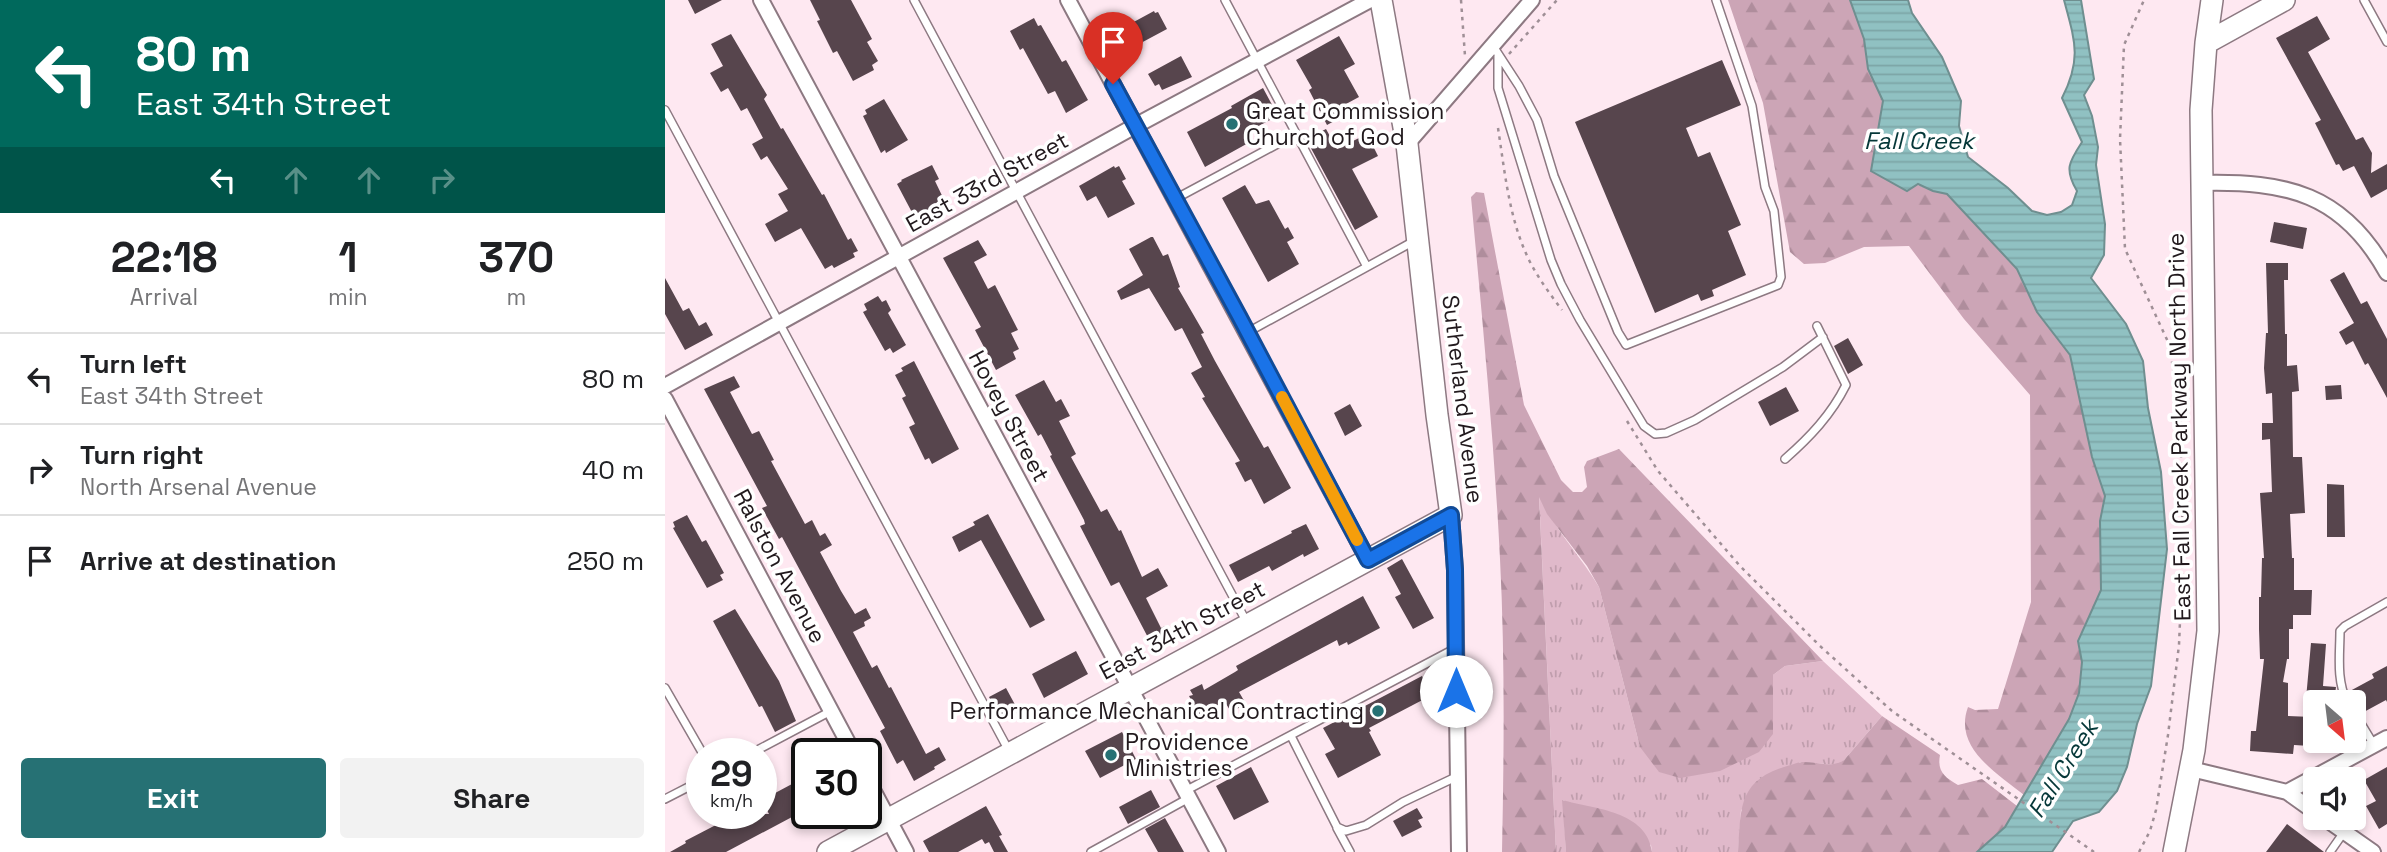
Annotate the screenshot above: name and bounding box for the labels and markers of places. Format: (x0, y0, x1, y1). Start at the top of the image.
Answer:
pin (1083, 12.0, 1143, 84)
place label: Great Commission Church of God (1246, 96, 1444, 152)
marker: Great Commission Church of God (1224, 116, 1240, 132)
place label: Performance Mechanical Contracting (950, 696, 1364, 726)
marker: Performance Mechanical Contracting (1370, 703, 1386, 719)
place label: Providence Ministries (1125, 727, 1249, 783)
marker: Providence Ministries (1103, 747, 1119, 763)

